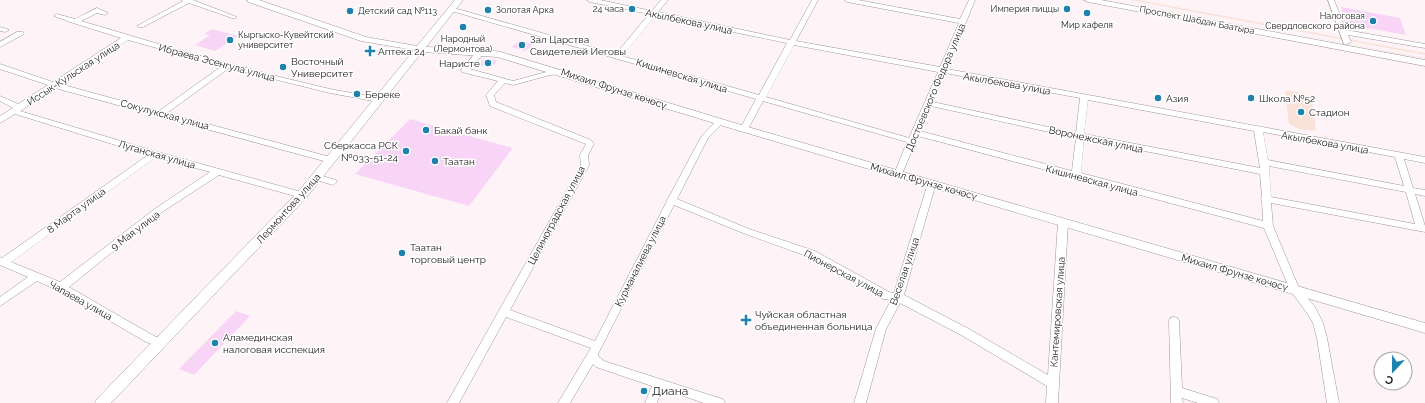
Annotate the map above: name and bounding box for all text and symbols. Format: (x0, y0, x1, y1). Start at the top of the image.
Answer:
place label: 24 часа (593, 4, 624, 14)
marker: 24 часа (627, 4, 637, 14)
place label: Империя пиццы (991, 4, 1059, 14)
marker: Империя пиццы (1062, 4, 1072, 14)
street label: Проспект Шабдан Баатыра (1139, 4, 1255, 36)
marker: Золотая Арка (483, 5, 493, 15)
place label: Золотая Арка (496, 5, 554, 15)
marker: Детский сад №113 (345, 6, 355, 16)
place label: Детский сад №113 (358, 6, 437, 16)
street label: Акылбекова улица (644, 7, 733, 36)
marker: Мир кафеля (1082, 8, 1092, 18)
place label: Налоговая Свердловского района (1265, 11, 1365, 31)
marker: Налоговая Свердловского района (1368, 16, 1378, 26)
place label: Мир кафеля (1061, 20, 1113, 30)
marker: Народный (Лермонтова) (458, 22, 468, 32)
street label: Достоевского Федора улица (903, 22, 967, 153)
place label: Кыргыско-Кувейтский университет (238, 30, 334, 50)
place label: Народный (Лермонтова) (434, 34, 493, 54)
place label: Зал Царства Свидетелей Иеговы (530, 34, 626, 57)
marker: Кыргыско-Кувейтский университет (225, 35, 235, 45)
street label: Иссык-Кульская улица (25, 39, 122, 107)
marker: Зал Царства Свидетелей Иеговы (517, 40, 527, 50)
street label: Ибраева Эсенгула улица (157, 42, 276, 83)
marker: Аптека 24 (365, 46, 375, 56)
place label: Аптека 24 (378, 46, 425, 57)
place label: Восточный Университет (291, 56, 353, 79)
street label: Кишиневская улица (635, 56, 729, 95)
place label: Наристе (439, 58, 480, 69)
marker: Наристе (483, 58, 493, 68)
marker: Восточный Университет (278, 62, 288, 72)
street label: Михаил Фрунзе көчөсү (560, 66, 669, 111)
street label: Акылбекова улица (962, 70, 1052, 97)
marker: Береке (352, 89, 362, 99)
place label: Береке (365, 89, 400, 100)
marker: Азия (1153, 93, 1163, 103)
place label: Азия (1166, 93, 1188, 104)
marker: Школа №52 (1246, 93, 1256, 103)
place label: Школа №52 (1259, 93, 1315, 104)
street label: Сокулукская улица (119, 97, 210, 132)
marker: Стадион (1296, 107, 1306, 117)
place label: Стадион (1309, 107, 1350, 118)
street label: Воронежская улица (1048, 124, 1144, 155)
marker: Бакай банк (421, 125, 431, 135)
place label: Бакай банк (434, 125, 488, 136)
street label: Акылбекова улица (1280, 129, 1370, 156)
street label: Луганская улица (117, 138, 197, 171)
place label: Сберкасса РСК №033-51-24 (324, 140, 399, 163)
marker: Сберкасса РСК №033-51-24 (401, 146, 411, 156)
marker: Таатан (430, 156, 440, 166)
place label: Таатан (443, 156, 475, 167)
street label: Михаил Фрунзе көчөсү (869, 161, 979, 202)
street label: Кишиневская улица (1045, 163, 1139, 198)
street label: Целиноградская улица (526, 164, 587, 266)
street label: Лермонтова улица (254, 171, 323, 246)
street label: 8 Марта улица (45, 186, 108, 235)
street label: 9 Мая улица (109, 208, 162, 252)
street label: Курманалиева улица (613, 214, 668, 308)
street label: Веселая улица (888, 236, 921, 306)
place label: Таатан торговый центр (410, 242, 486, 265)
marker: Таатан торговый центр (397, 248, 407, 258)
street label: Пионерская улица (802, 248, 886, 299)
street label: Михаил Фрунзе көчөсү (1180, 252, 1290, 293)
street label: Кантемировская улица (1048, 257, 1067, 368)
street label: Чапаева улица (47, 279, 114, 322)
place label: Чуйская областная объединенная больница (755, 309, 872, 332)
marker: Чуйская областная объединенная больница (740, 314, 752, 326)
place label: Аламединская налоговая исспекция (223, 332, 325, 355)
marker: Аламединская налоговая исспекция (210, 338, 220, 348)
north arrow (1373, 351, 1413, 391)
text: С (1383, 372, 1395, 387)
place label: Диана (652, 384, 688, 398)
marker: Диана (639, 386, 649, 396)

